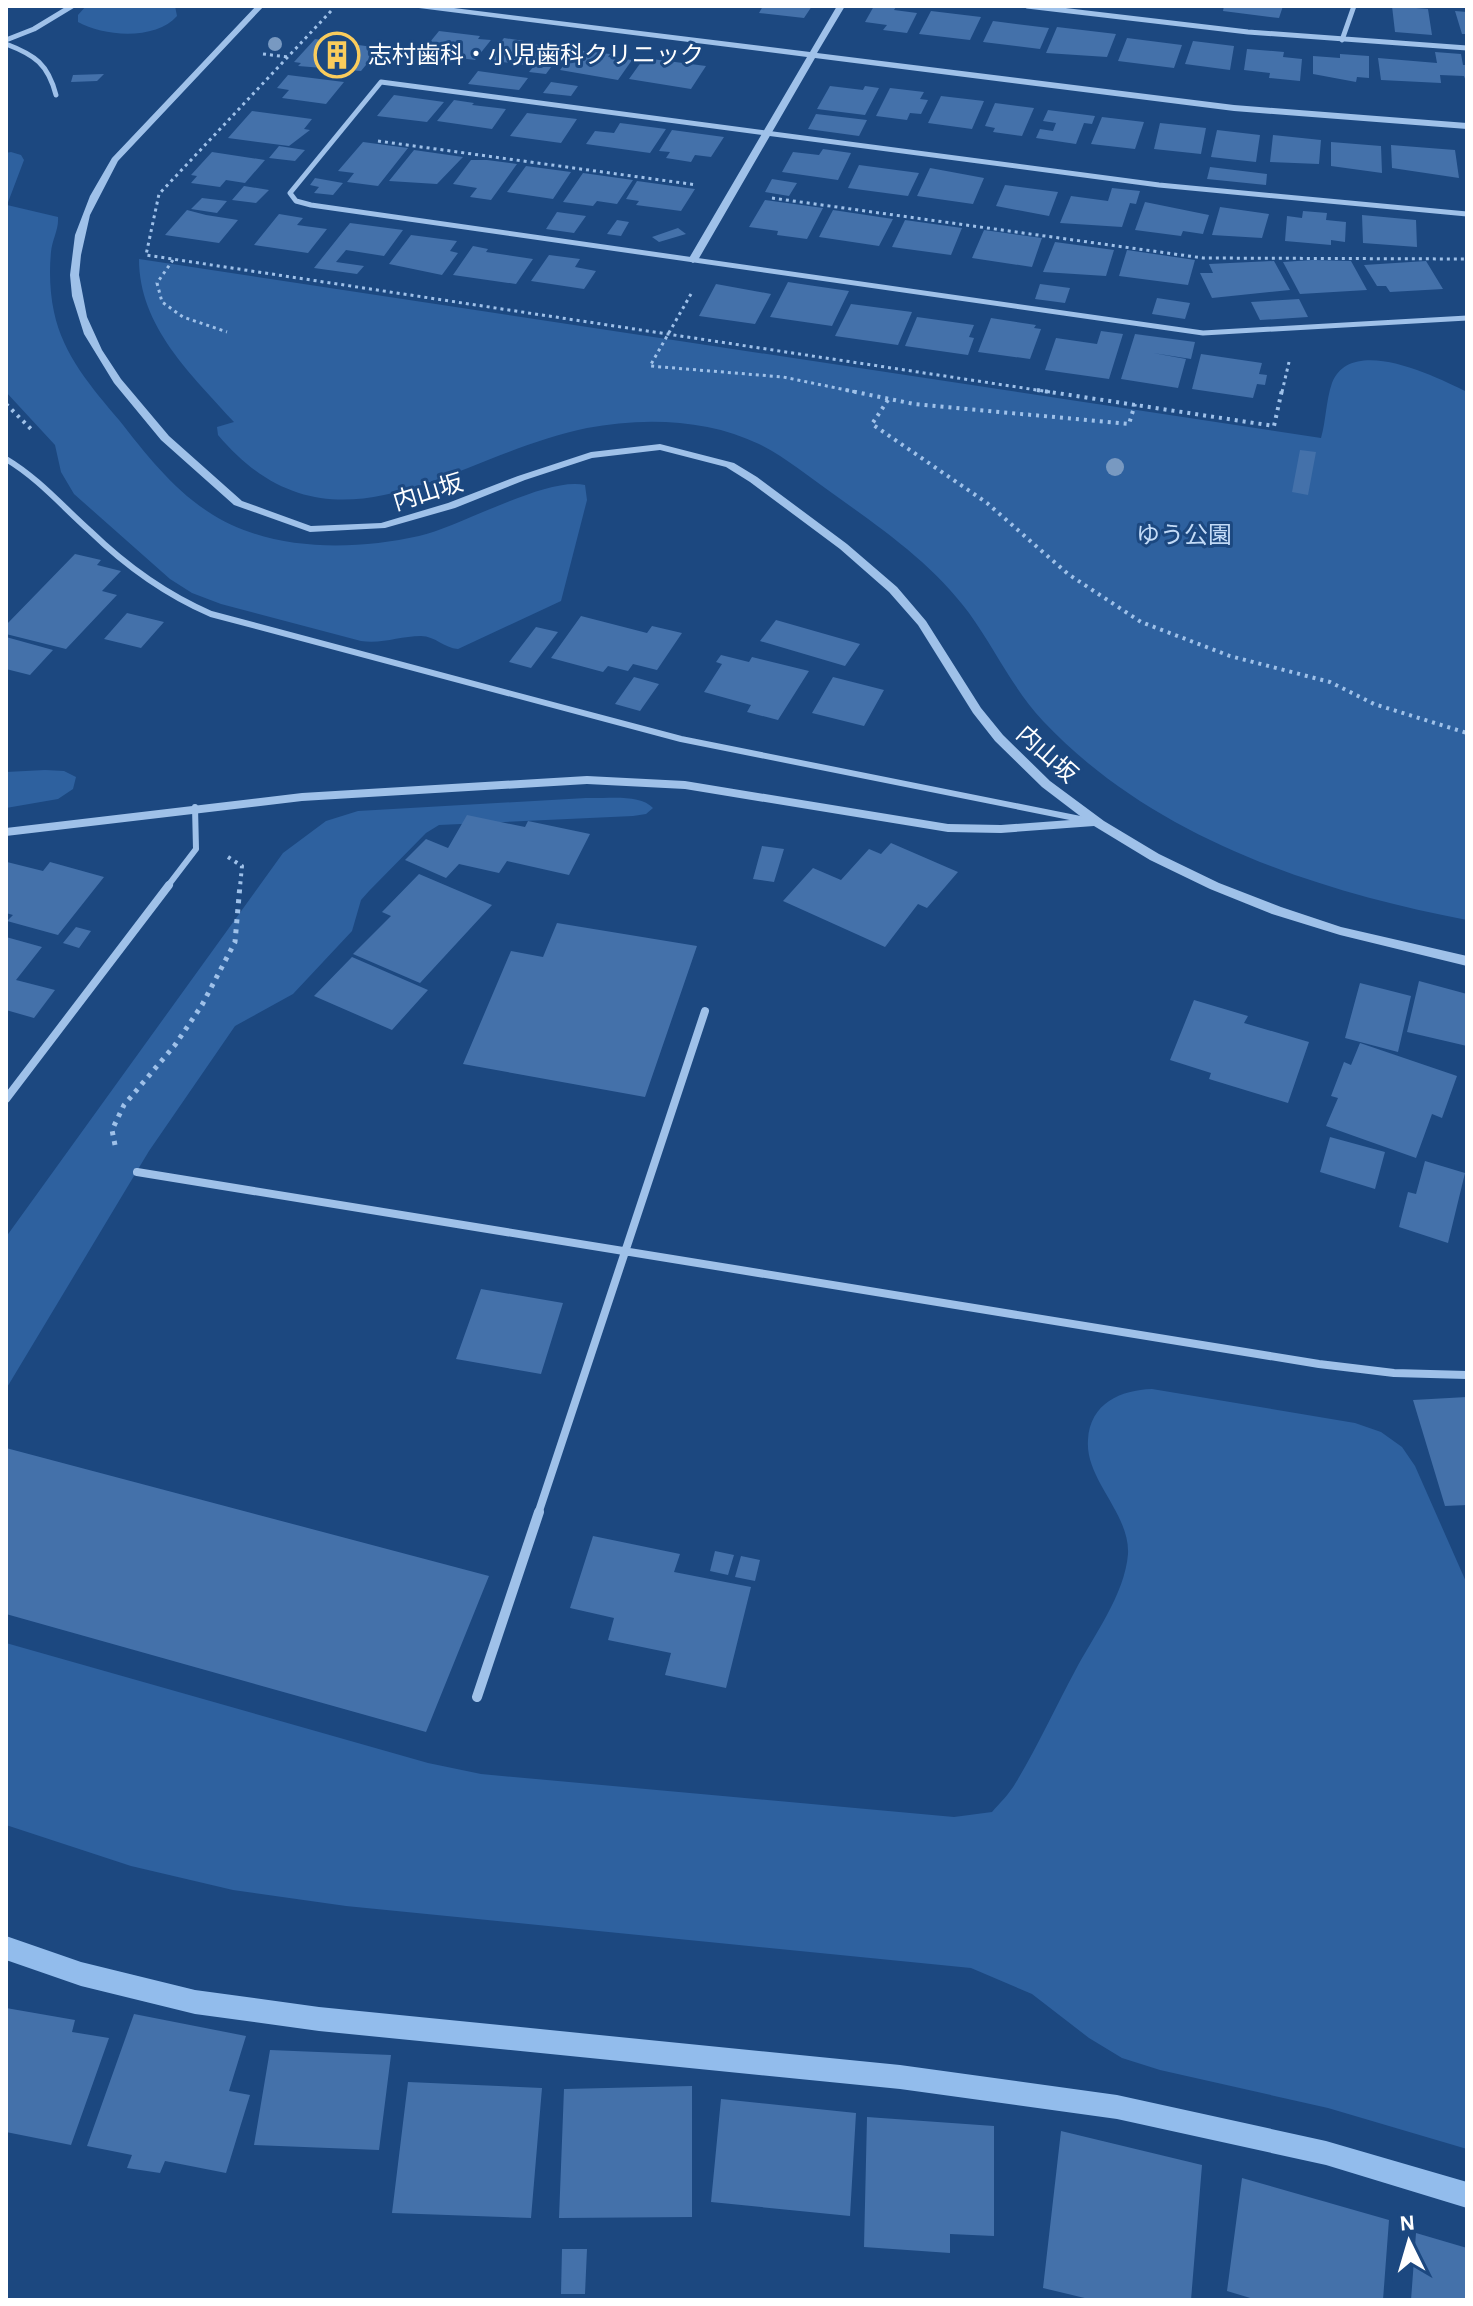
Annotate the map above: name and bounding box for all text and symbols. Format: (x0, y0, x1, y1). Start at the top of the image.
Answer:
building icon: 志村歯科・小児歯科クリニック (313, 31, 361, 79)
place label: 志村歯科・小児歯科クリニック (368, 42, 704, 68)
street label: 内山坂 (390, 469, 466, 515)
park label: ゆう公園 (1136, 523, 1232, 548)
street label: 内山坂 (1012, 720, 1082, 788)
north arrow (1369, 2202, 1449, 2282)
text: N (1399, 2211, 1416, 2235)

